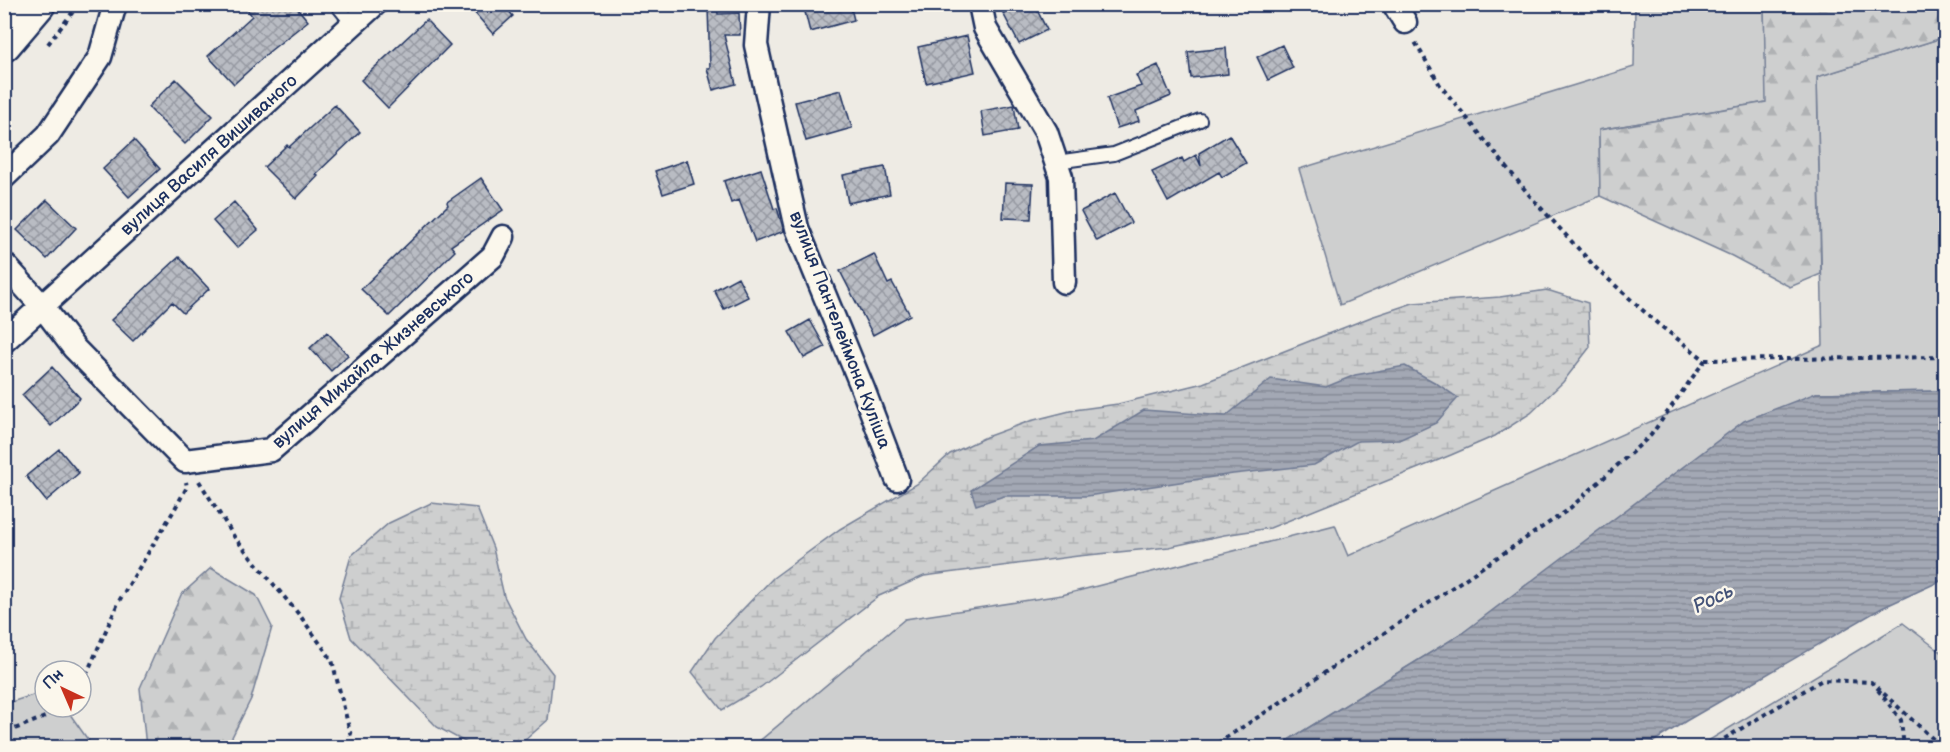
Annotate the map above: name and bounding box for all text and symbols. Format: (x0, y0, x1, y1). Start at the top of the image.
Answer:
street label: вулиця Василя Вишиваного (116, 70, 302, 240)
street label: вулиця Пантелеймона Куліша (785, 208, 895, 452)
street label: вулиця Михайла Жизневського (268, 267, 478, 453)
water label: Рось (1689, 579, 1738, 619)
north arrow (33, 659, 93, 719)
text: Пн (39, 665, 68, 694)

